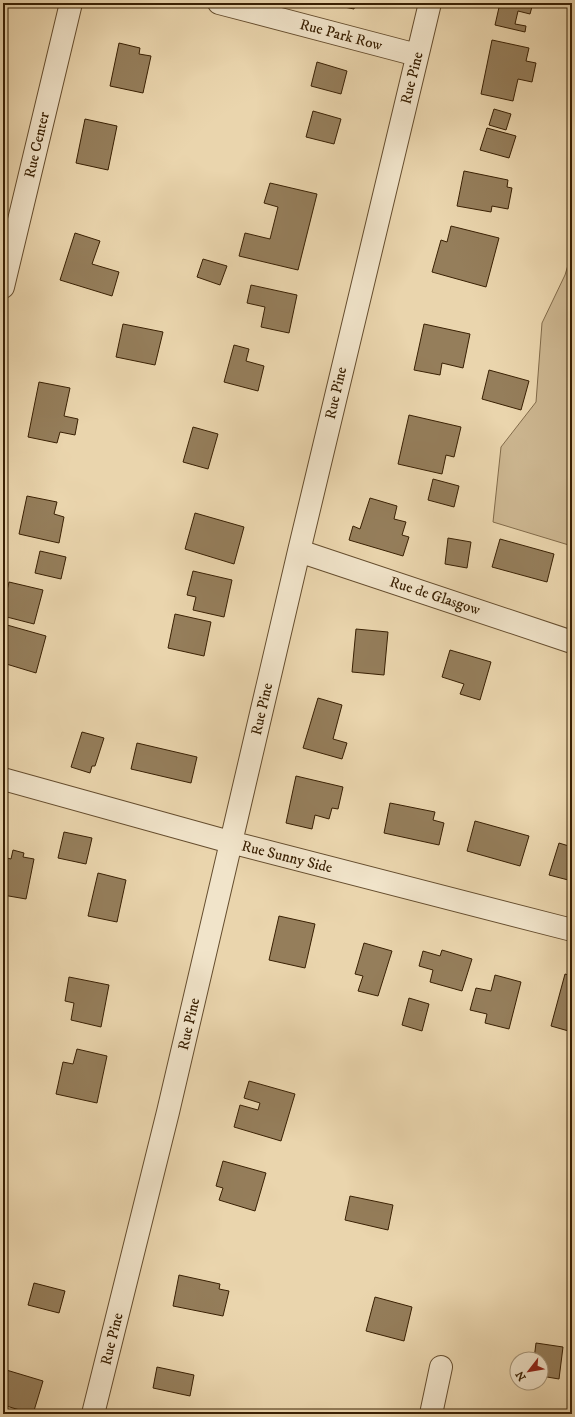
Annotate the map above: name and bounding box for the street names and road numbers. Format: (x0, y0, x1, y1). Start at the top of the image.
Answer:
street label: Rue Park Row (298, 15, 385, 55)
street label: Rue Pine (396, 50, 428, 106)
street label: Rue Center (20, 110, 54, 180)
street label: Rue Pine (321, 365, 351, 421)
street label: Rue de Glasgow (387, 572, 483, 620)
street label: Rue Pine (247, 681, 277, 737)
street label: Rue Sunny Side (240, 837, 334, 877)
street label: Rue Pine (174, 996, 204, 1052)
street label: Rue Pine (96, 1311, 128, 1367)

